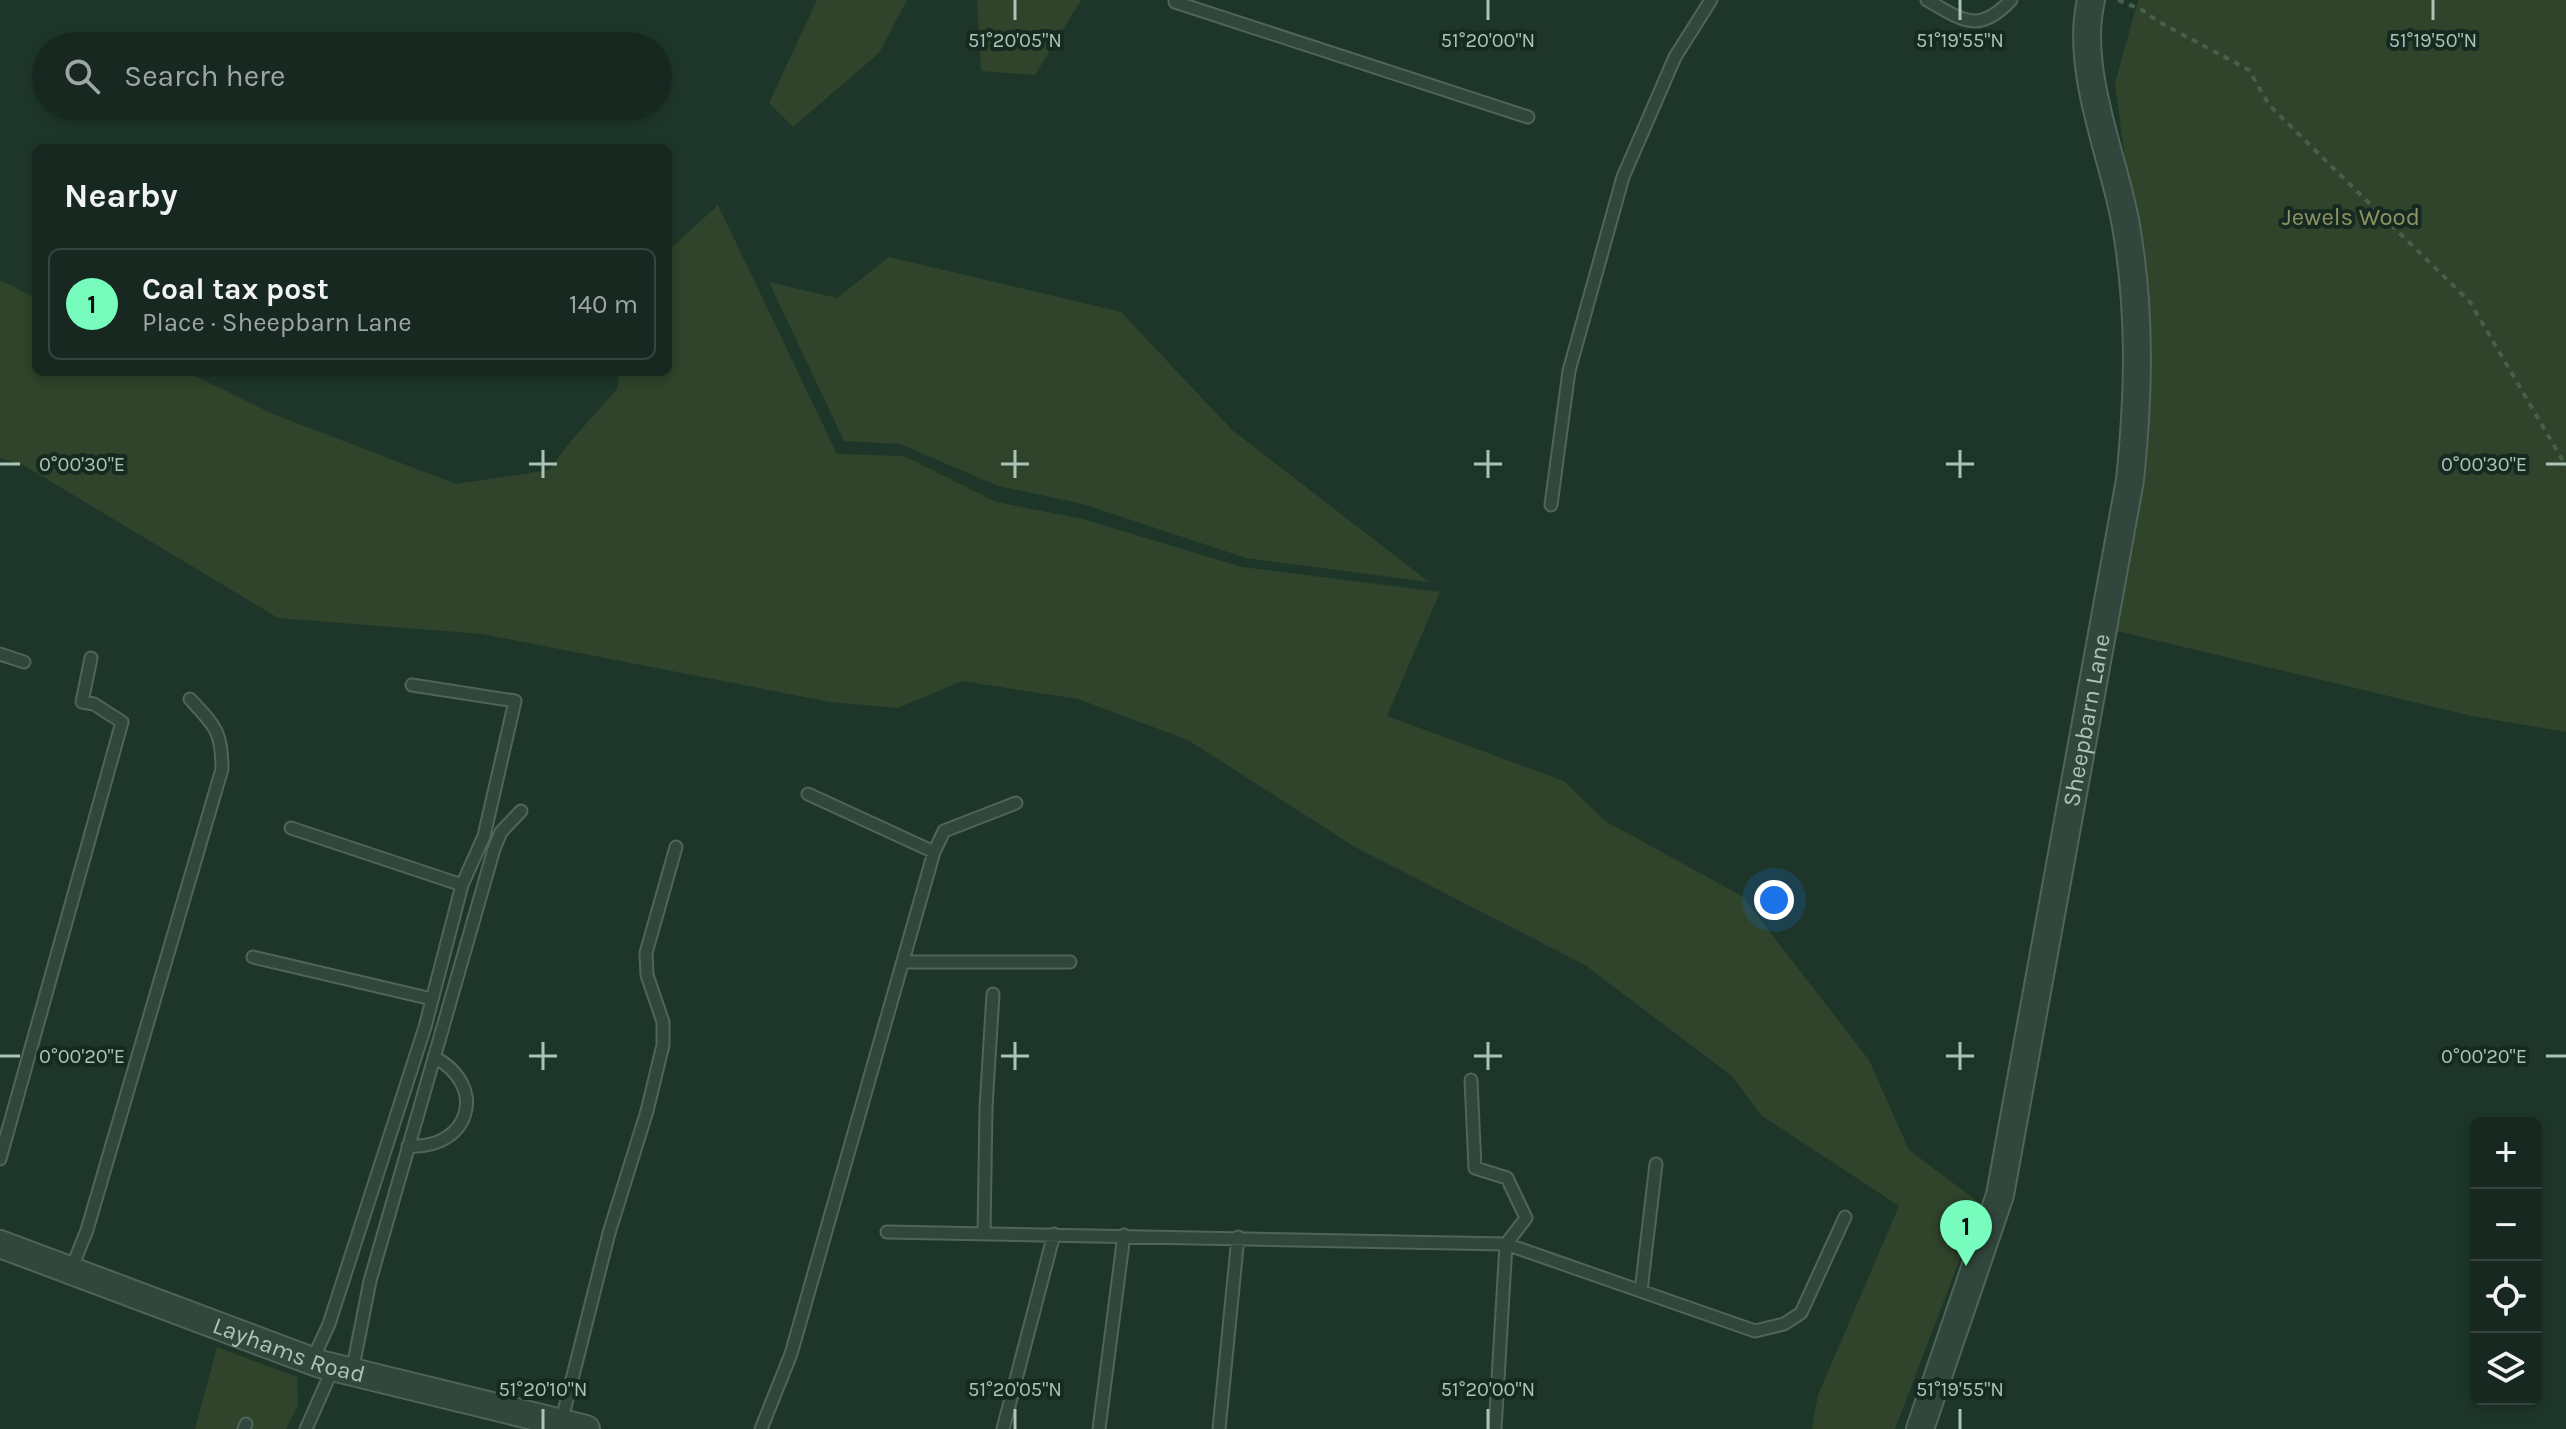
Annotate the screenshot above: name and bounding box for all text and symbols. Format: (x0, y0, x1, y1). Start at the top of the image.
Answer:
text: 51°20'05"N (968, 29, 1062, 52)
text: 51°20'00"N (1441, 29, 1535, 52)
text: 51°19'55"N (1916, 29, 2004, 52)
text: 51°19'50"N (2389, 29, 2477, 52)
search box (32, 32, 672, 120)
icon: search (60, 54, 104, 98)
text: Search here (124, 58, 285, 94)
text: Nearby (64, 176, 178, 216)
park label: Jewels Wood (2282, 203, 2420, 231)
text: Coal tax post (142, 271, 329, 307)
text: 1 (87, 289, 97, 320)
text: 140 m (569, 289, 638, 320)
text: Place · Sheepbarn Lane (142, 307, 412, 338)
text: 0°00'30"E (39, 453, 125, 476)
text: 0°00'30"E (2441, 453, 2527, 476)
street label: Sheepbarn Lane (2057, 631, 2116, 809)
your location (1754, 880, 1794, 920)
text: 0°00'20"E (39, 1045, 125, 1068)
text: 0°00'20"E (2441, 1045, 2527, 1068)
map controls (2470, 1117, 2542, 1405)
button: + (2470, 1117, 2542, 1189)
button: − (2470, 1189, 2542, 1261)
pin: 1 (1940, 1200, 1992, 1266)
button: locate (2470, 1261, 2542, 1333)
street label: Layhams Road (209, 1311, 368, 1389)
button: layers (2470, 1333, 2542, 1405)
text: 51°20'10"N (498, 1378, 588, 1401)
text: 51°20'05"N (968, 1378, 1062, 1401)
text: 51°20'00"N (1441, 1378, 1535, 1401)
text: 51°19'55"N (1916, 1378, 2004, 1401)

